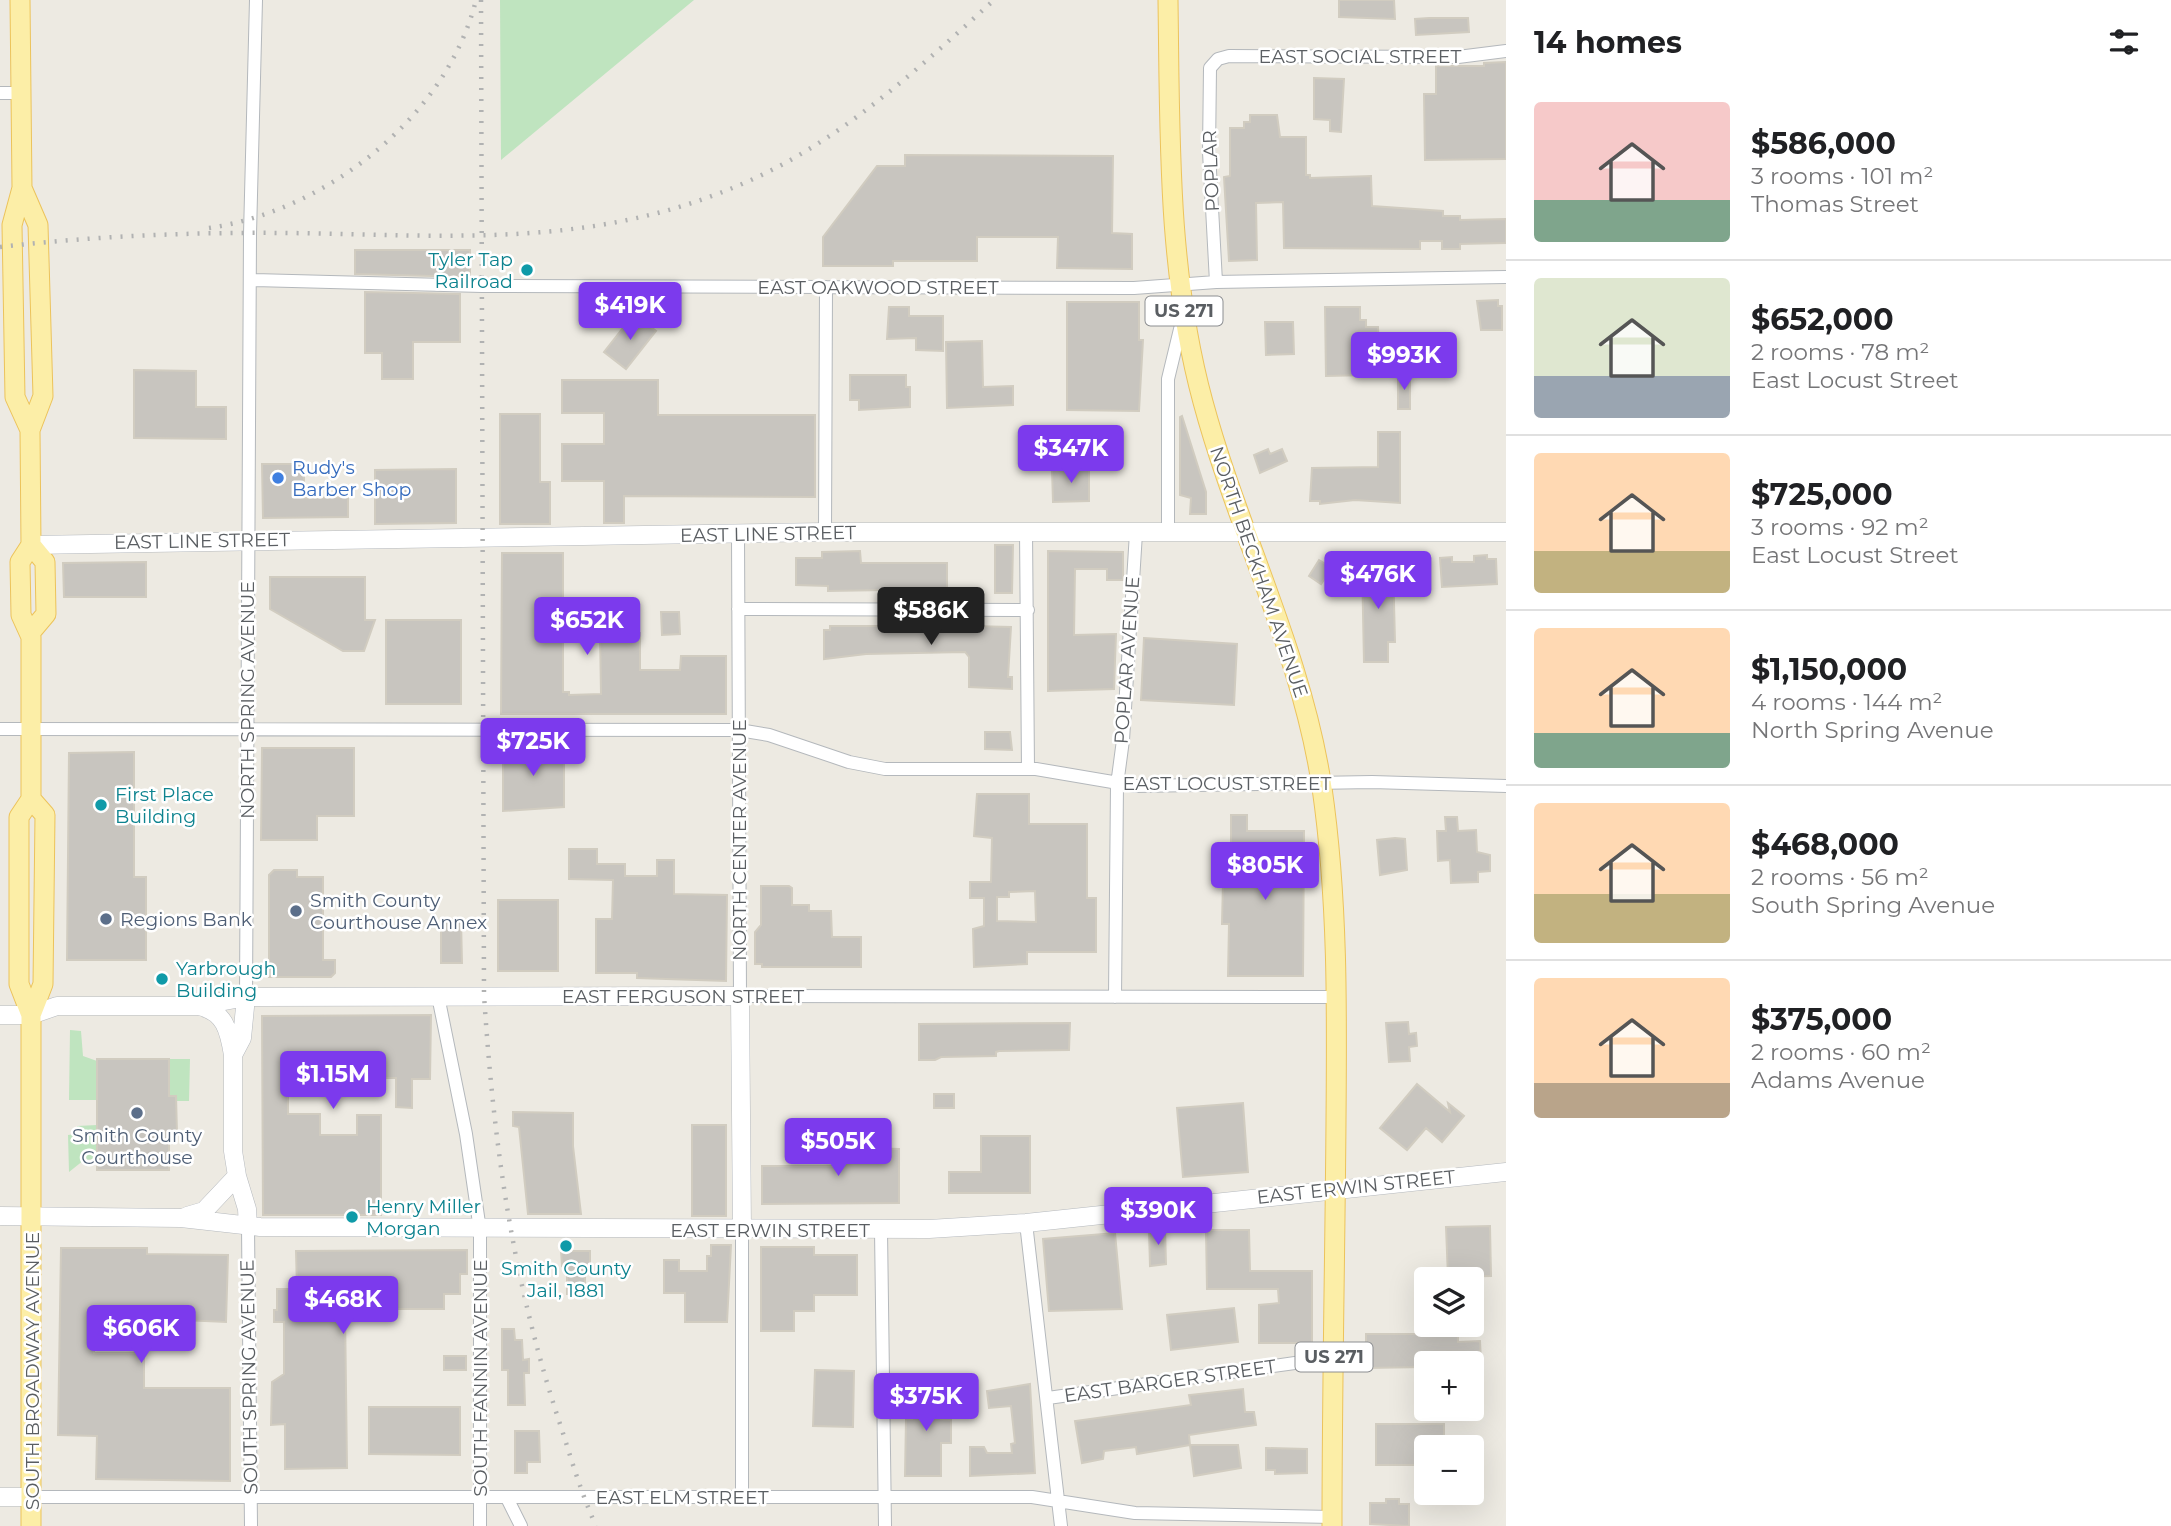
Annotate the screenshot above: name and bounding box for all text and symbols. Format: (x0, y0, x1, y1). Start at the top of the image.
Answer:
icon: filters (2105, 23, 2143, 61)
text: 14 homes (1534, 24, 1682, 61)
street label: EAST SOCIAL STREET (1259, 45, 1461, 68)
text: $586,000 (1751, 125, 1896, 162)
street label: POPLAR (1198, 130, 1224, 212)
icon: home (1590, 130, 1674, 214)
text: 3 rooms · 101 m² (1751, 162, 1933, 190)
text: Thomas Street (1751, 190, 1919, 218)
place label: Tyler Tap Railroad (428, 248, 513, 293)
marker: Tyler Tap Railroad (519, 262, 535, 278)
street label: EAST OAKWOOD STREET (757, 276, 999, 299)
pin: $419K (581, 282, 679, 342)
text: $419K (595, 291, 665, 319)
road number: US 271 (1146, 296, 1222, 326)
text: $652,000 (1751, 301, 1894, 338)
icon: home (1590, 306, 1674, 390)
pin: $993K (1355, 332, 1453, 392)
text: 2 rooms · 78 m² (1751, 338, 1929, 366)
text: $993K (1367, 341, 1441, 369)
text: East Locust Street (1751, 366, 1959, 394)
pin: $347K (1022, 426, 1120, 485)
text: $347K (1034, 434, 1108, 462)
street label: NORTH BECKHAM AVENUE (1205, 443, 1313, 701)
place label: Rudy's Barber Shop (292, 456, 411, 501)
marker: Rudy's Barber Shop (270, 470, 286, 486)
text: $725,000 (1751, 476, 1893, 513)
icon: home (1590, 481, 1674, 565)
text: 3 rooms · 92 m² (1751, 513, 1929, 541)
street label: EAST LINE STREET (680, 521, 856, 547)
street label: EAST LINE STREET (114, 528, 290, 554)
text: East Locust Street (1751, 541, 1959, 569)
pin: $476K (1329, 552, 1427, 611)
text: $476K (1340, 560, 1416, 588)
street label: POPLAR AVENUE (1110, 575, 1144, 745)
street label: NORTH SPRING AVENUE (236, 581, 259, 819)
pin: $586K (882, 588, 980, 647)
text: $586K (893, 596, 969, 624)
pin: $652K (538, 598, 636, 657)
text: $652K (550, 606, 624, 634)
text: $1,150,000 (1751, 651, 1907, 688)
icon: home (1590, 656, 1674, 740)
text: 4 rooms · 144 m² (1751, 688, 1943, 716)
text: North Spring Avenue (1751, 716, 1994, 744)
pin: $725K (484, 718, 582, 778)
street label: NORTH CENTER AVENUE (728, 719, 751, 961)
text: $725K (497, 727, 569, 755)
street label: EAST LOCUST STREET (1123, 772, 1332, 795)
place label: First Place Building (115, 783, 214, 828)
marker: First Place Building (93, 797, 109, 813)
text: $468,000 (1751, 826, 1899, 863)
icon: home (1590, 831, 1674, 915)
pin: $805K (1216, 842, 1314, 902)
text: $805K (1227, 851, 1303, 879)
text: 2 rooms · 56 m² (1751, 863, 1929, 891)
place label: Smith County Courthouse Annex (310, 889, 487, 934)
text: South Spring Avenue (1751, 891, 1995, 919)
marker: Smith County Courthouse Annex (288, 903, 304, 919)
place label: Regions Bank (120, 908, 253, 931)
marker: Regions Bank (98, 911, 114, 927)
place label: Yarbrough Building (176, 957, 276, 1002)
marker: Yarbrough Building (154, 971, 170, 987)
street label: EAST FERGUSON STREET (562, 985, 804, 1008)
text: $375,000 (1751, 1001, 1892, 1038)
icon: home (1590, 1006, 1674, 1090)
text: 2 rooms · 60 m² (1751, 1038, 1931, 1066)
pin: $1.15M (276, 1052, 390, 1111)
text: $1.15M (296, 1060, 370, 1088)
text: Adams Avenue (1751, 1066, 1925, 1094)
marker: Smith County Courthouse (129, 1105, 145, 1121)
pin: $505K (789, 1118, 887, 1178)
place label: Smith County Courthouse (72, 1124, 203, 1169)
text: $505K (801, 1127, 875, 1155)
street label: EAST ERWIN STREET (1256, 1165, 1457, 1209)
pin: $390K (1109, 1188, 1207, 1247)
place label: Henry Miller Morgan (366, 1195, 481, 1240)
text: $390K (1120, 1196, 1196, 1224)
marker: Henry Miller Morgan (344, 1209, 360, 1225)
street label: EAST ERWIN STREET (670, 1219, 870, 1242)
street label: SOUTH BROADWAY AVENUE (21, 1232, 44, 1510)
marker: Smith County Jail, 1881 (558, 1238, 574, 1254)
place label: Smith County Jail, 1881 (501, 1257, 632, 1302)
street label: SOUTH SPRING AVENUE (235, 1259, 263, 1495)
street label: SOUTH FANNIN AVENUE (469, 1259, 492, 1497)
map controls (1414, 1267, 1484, 1505)
button: layers (1414, 1267, 1484, 1337)
pin: $468K (294, 1276, 392, 1336)
text: $468K (304, 1285, 382, 1313)
pin: $606K (92, 1306, 190, 1365)
text: $606K (103, 1314, 179, 1342)
road number: US 271 (1296, 1342, 1372, 1372)
button: + (1414, 1351, 1484, 1421)
street label: EAST BARGER STREET (1062, 1355, 1278, 1407)
pin: $375K (877, 1374, 975, 1433)
text: $375K (890, 1382, 962, 1410)
button: − (1414, 1435, 1484, 1505)
street label: EAST ELM STREET (595, 1486, 769, 1509)

